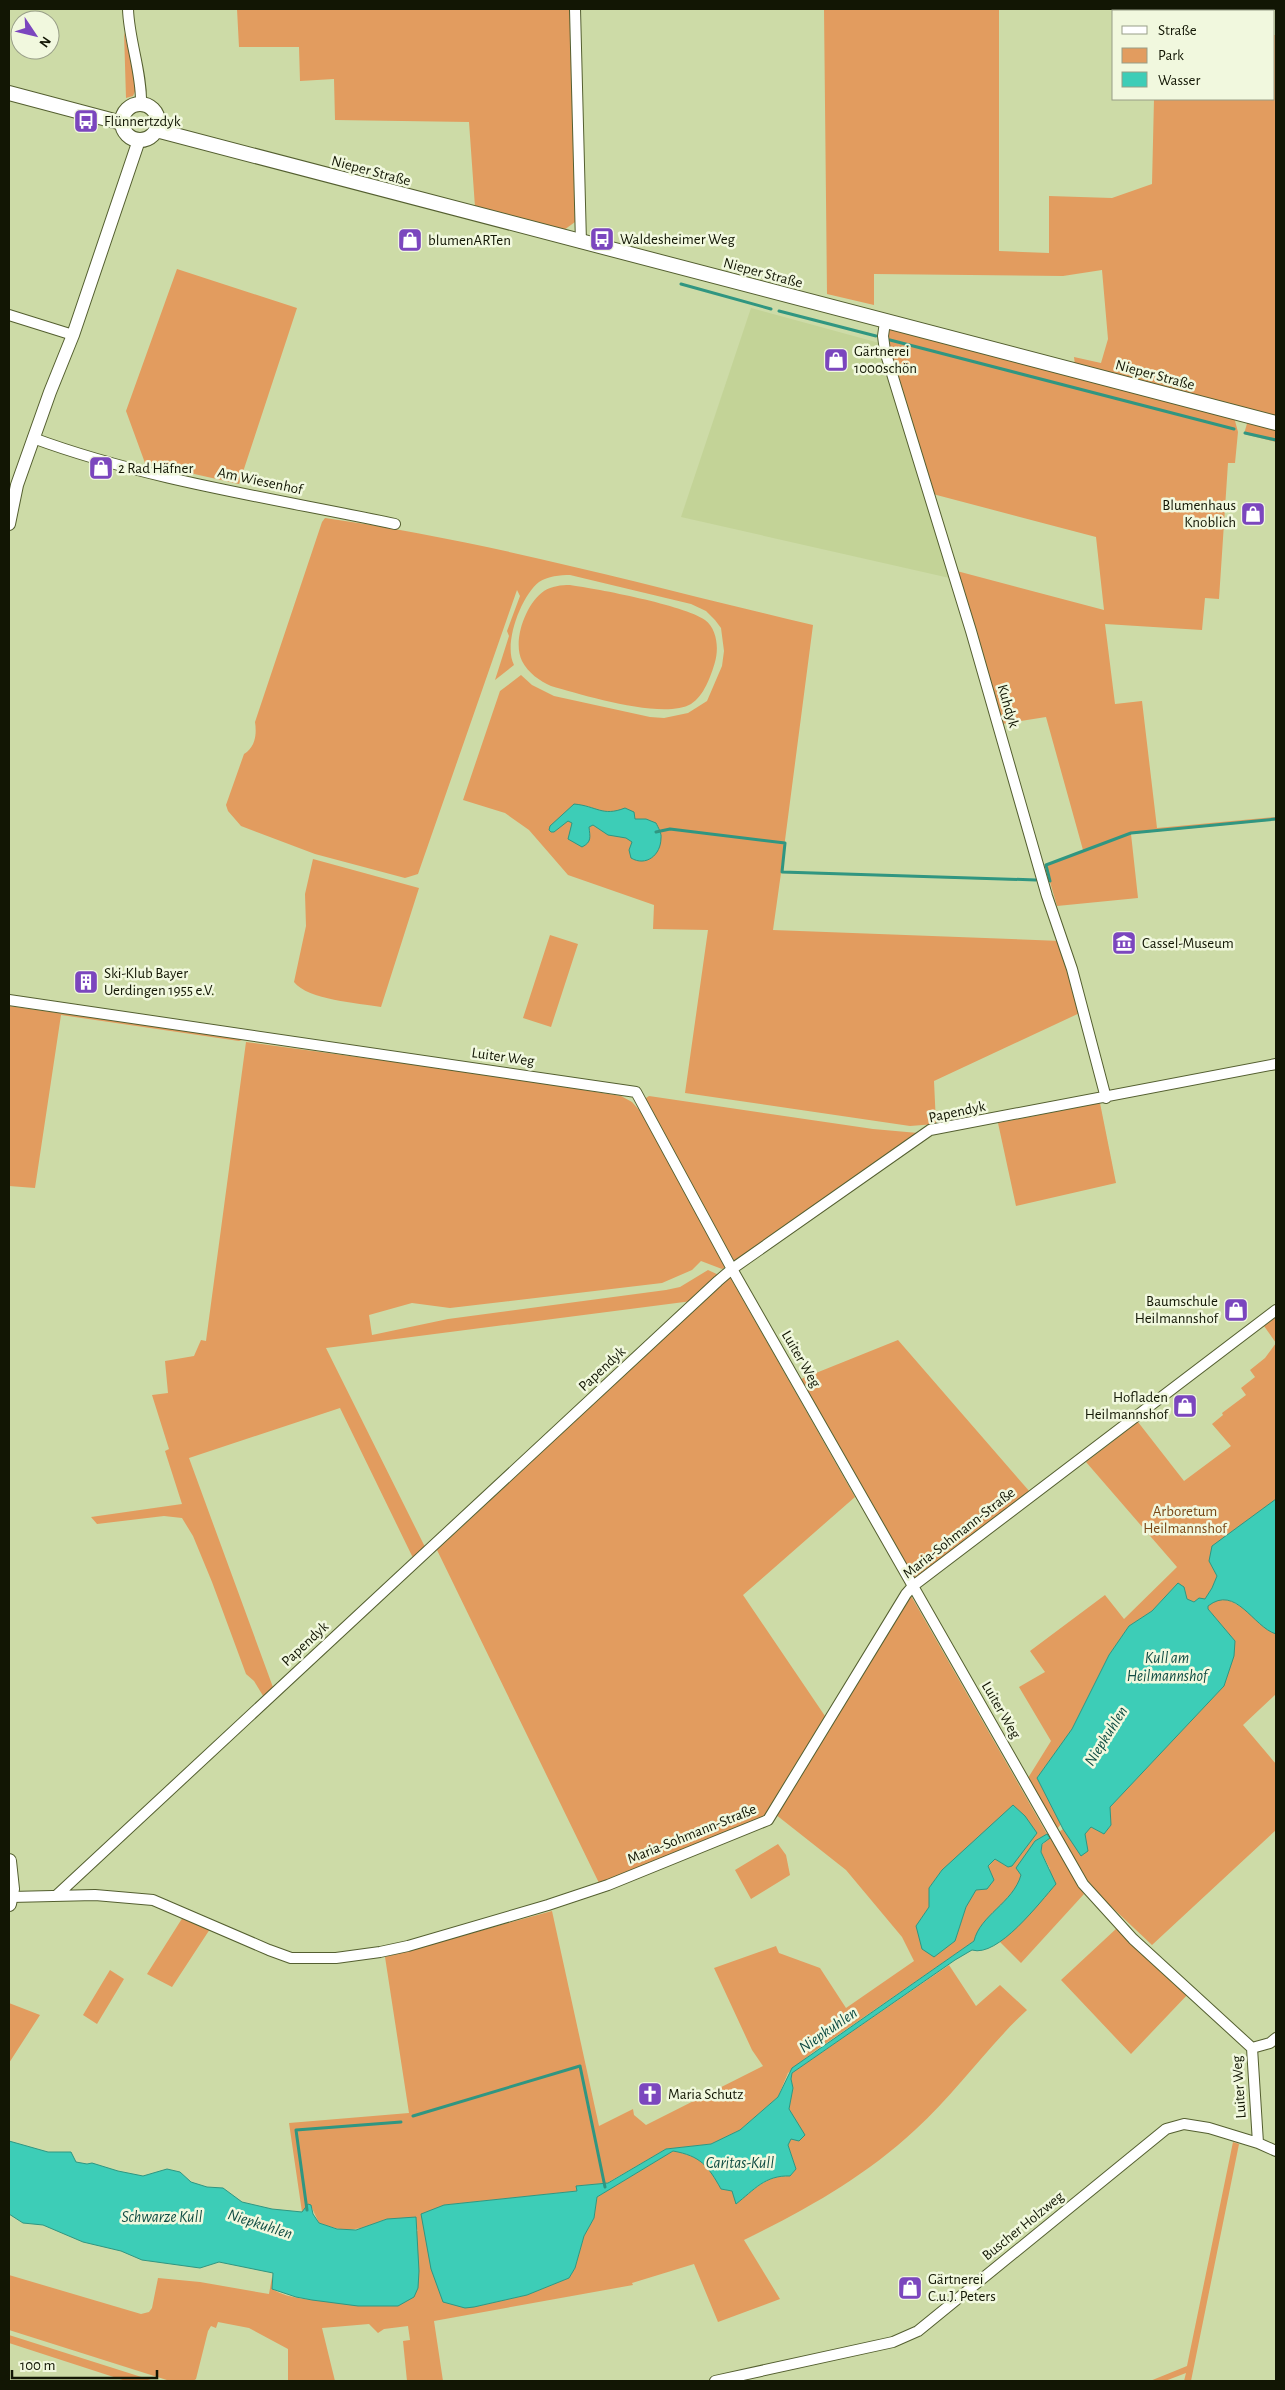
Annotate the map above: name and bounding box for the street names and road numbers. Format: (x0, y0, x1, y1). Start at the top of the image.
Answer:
street label: Nieper Straße (330, 153, 412, 189)
street label: Nieper Straße (722, 255, 804, 291)
street label: Nieper Straße (1114, 357, 1196, 393)
street label: Am Wiesenhof (216, 465, 305, 498)
street label: Kuhdyk (995, 683, 1021, 730)
street label: Luiter Weg (471, 1045, 536, 1069)
street label: Papendyk (927, 1099, 987, 1125)
street label: Luiter Weg (779, 1328, 824, 1391)
street label: Papendyk (576, 1344, 628, 1394)
street label: Maria-Sohmann-Straße (900, 1485, 1018, 1581)
street label: Papendyk (279, 1619, 331, 1669)
street label: Luiter Weg (979, 1679, 1024, 1742)
street label: Maria-Sohmann-Straße (625, 1801, 759, 1867)
street label: Luiter Weg (1229, 2054, 1249, 2119)
street label: Buscher Holzweg (979, 2188, 1067, 2263)

